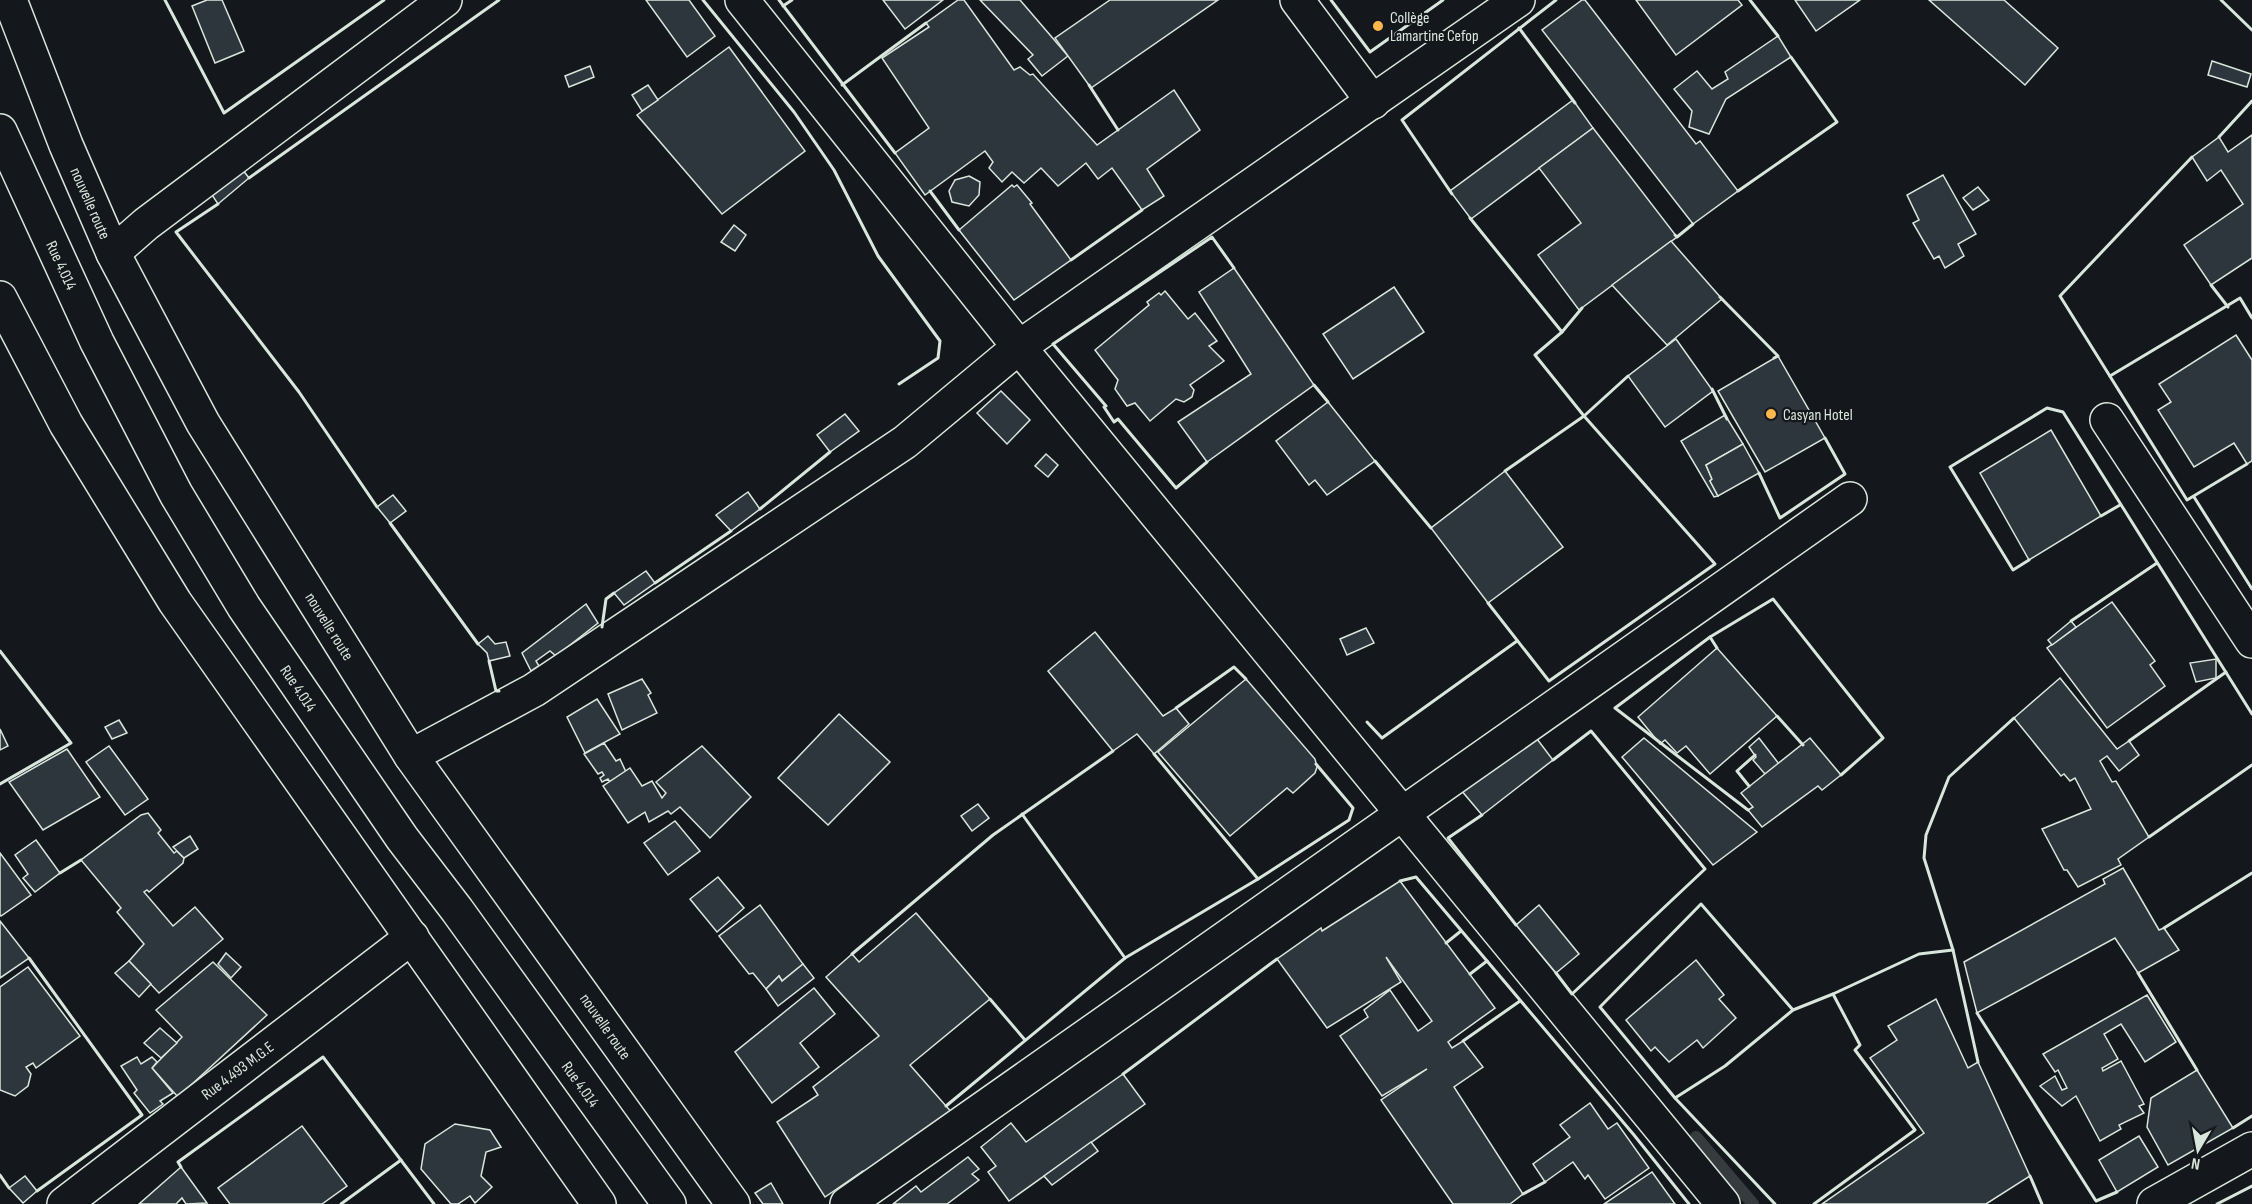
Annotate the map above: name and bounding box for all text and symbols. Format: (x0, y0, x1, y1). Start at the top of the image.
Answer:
place label: Collège Lamartine Cefop (1390, 9, 1479, 46)
marker: Collège Lamartine Cefop (1371, 19, 1385, 33)
street label: nouvelle route (65, 165, 114, 242)
street label: Rue 4.014 (41, 238, 80, 293)
place label: Casyan Hotel (1783, 406, 1853, 425)
marker: Casyan Hotel (1764, 407, 1778, 421)
street label: nouvelle route (300, 589, 357, 664)
street label: Rue 4.014 (275, 662, 320, 716)
street label: nouvelle route (575, 990, 634, 1064)
street label: Rue 4.493 M.G.E (198, 1038, 278, 1105)
street label: Rue 4.014 (557, 1058, 603, 1112)
north arrow (2168, 1120, 2228, 1180)
text: N (2190, 1153, 2202, 1173)

